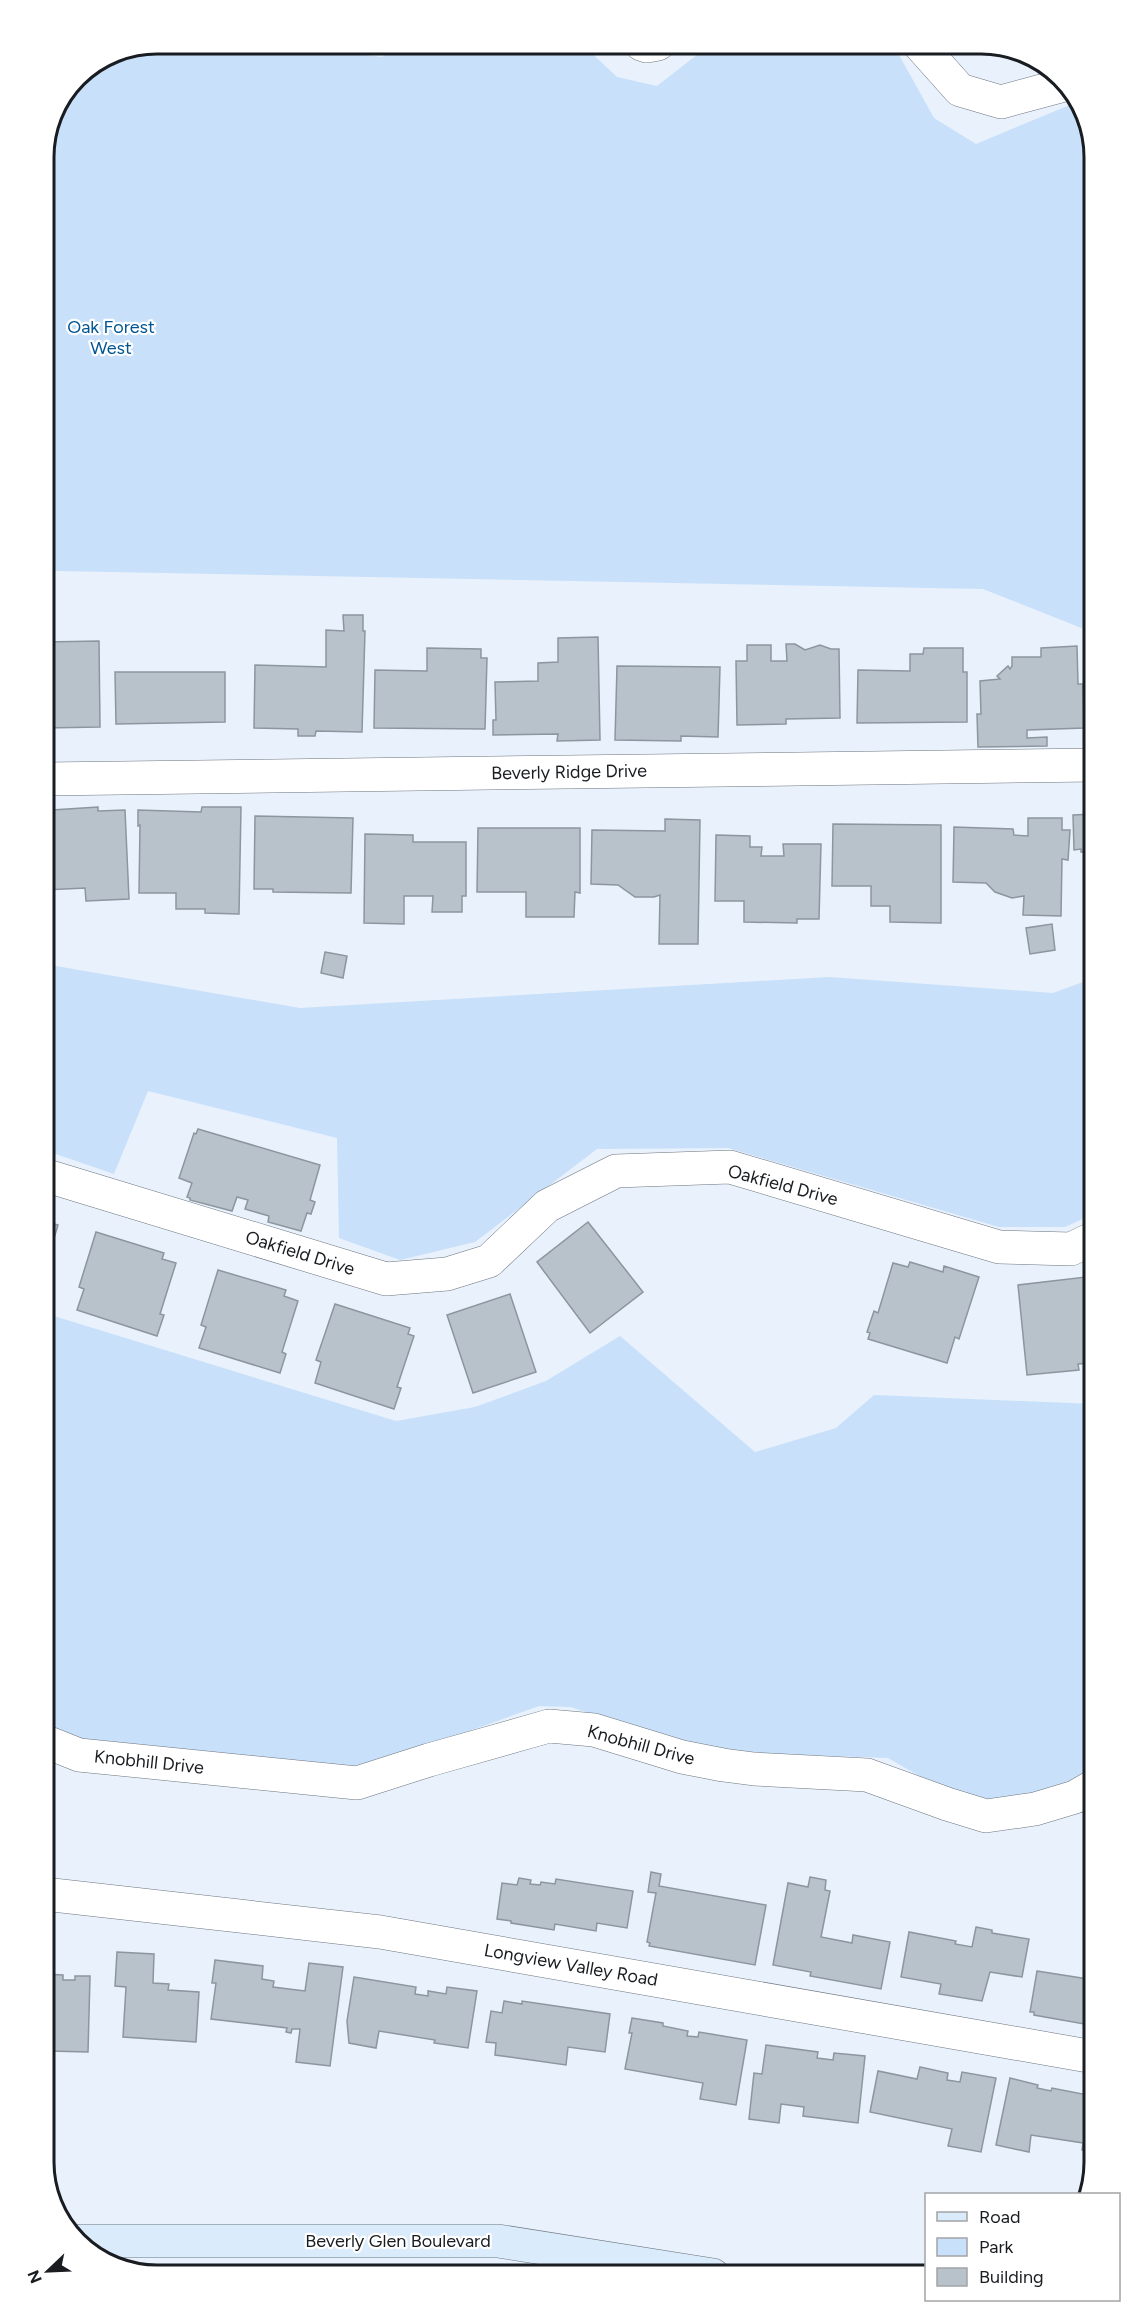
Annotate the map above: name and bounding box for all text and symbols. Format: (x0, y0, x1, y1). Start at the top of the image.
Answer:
park label: Oak Forest West (67, 316, 155, 359)
street label: Beverly Ridge Drive (491, 760, 647, 784)
street label: Oakfield Drive (726, 1160, 841, 1210)
street label: Oakfield Drive (243, 1226, 357, 1280)
street label: Knobhill Drive (585, 1720, 697, 1770)
street label: Knobhill Drive (93, 1745, 205, 1779)
street label: Longview Valley Road (482, 1939, 660, 1991)
legend (925, 2193, 1120, 2301)
text: Road (979, 2206, 1020, 2228)
street label: Beverly Glen Boulevard (305, 2230, 491, 2252)
text: Park (979, 2236, 1014, 2258)
north arrow (18, 2241, 78, 2301)
text: Building (979, 2266, 1044, 2288)
text: N (23, 2267, 46, 2286)

